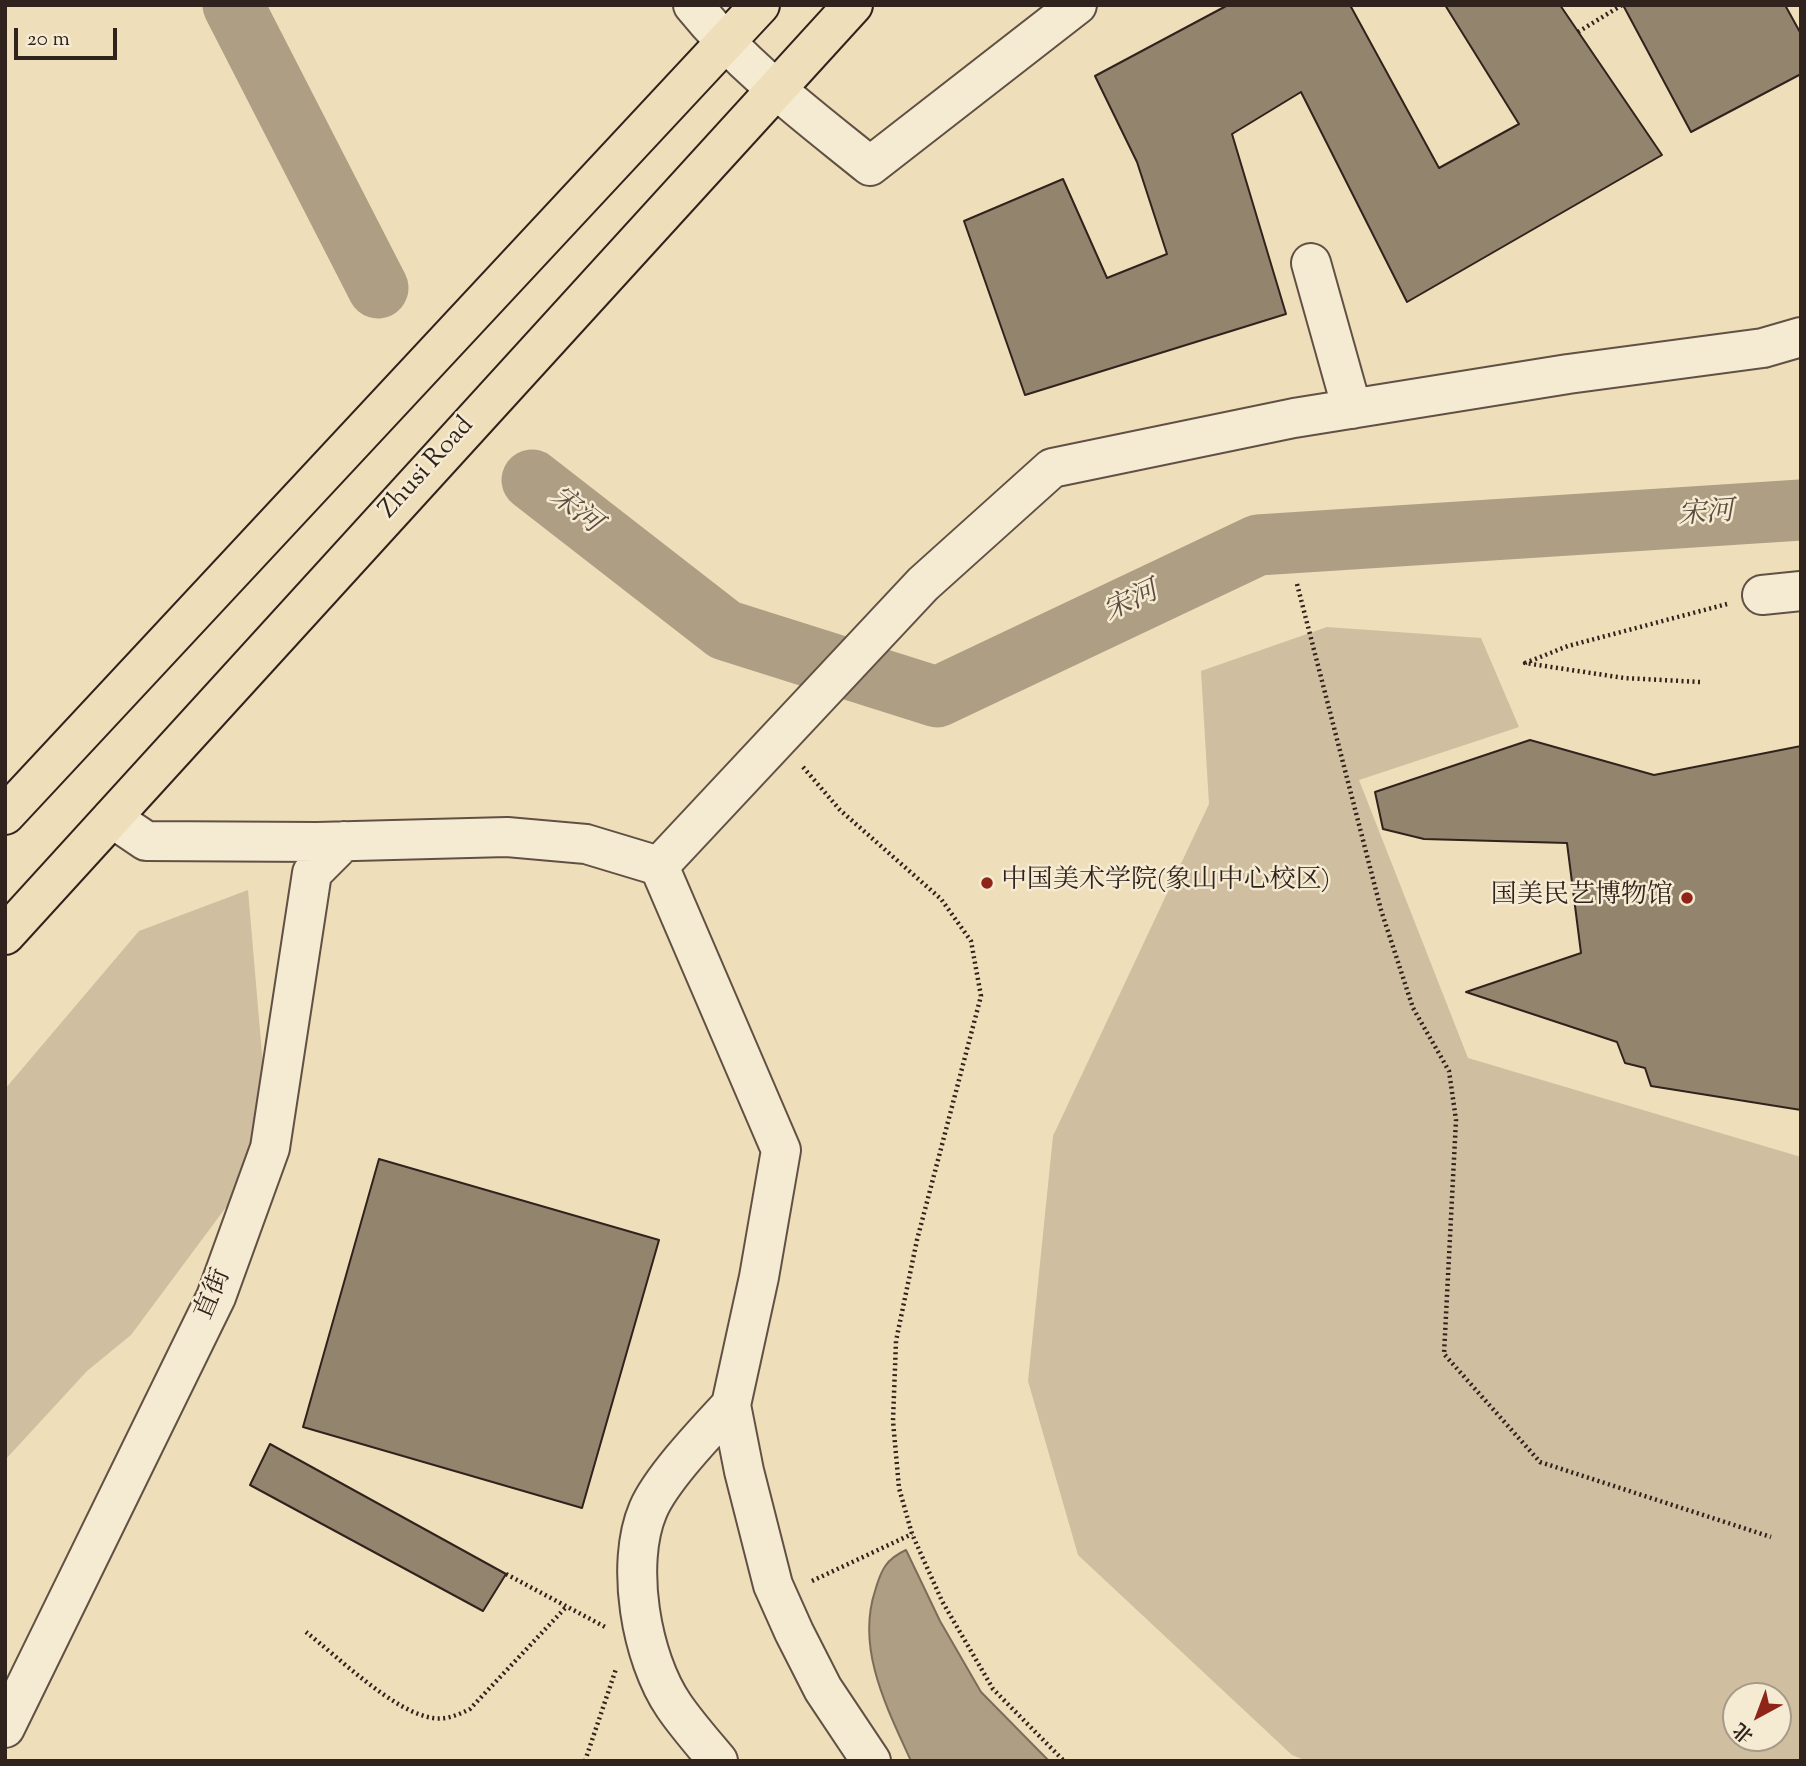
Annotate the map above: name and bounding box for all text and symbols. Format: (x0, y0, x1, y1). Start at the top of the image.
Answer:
scale bar (18, 14, 121, 58)
text: 20 m (27, 25, 70, 55)
street label: Zhusi Road (374, 412, 482, 526)
water label: 宋河 (542, 482, 606, 542)
water label: 宋河 (1677, 497, 1735, 535)
water label: 宋河 (1100, 577, 1164, 631)
place label: 中国美术学院(象山中心校区) (1001, 867, 1330, 899)
marker: 中国美术学院(象山中心校区) (979, 875, 995, 891)
place label: 国美民艺博物馆 (1491, 882, 1673, 914)
marker: 国美民艺博物馆 (1679, 890, 1695, 906)
street label: 直街 (190, 1265, 240, 1325)
north arrow (1722, 1682, 1792, 1752)
text: 北 (1728, 1715, 1760, 1748)

